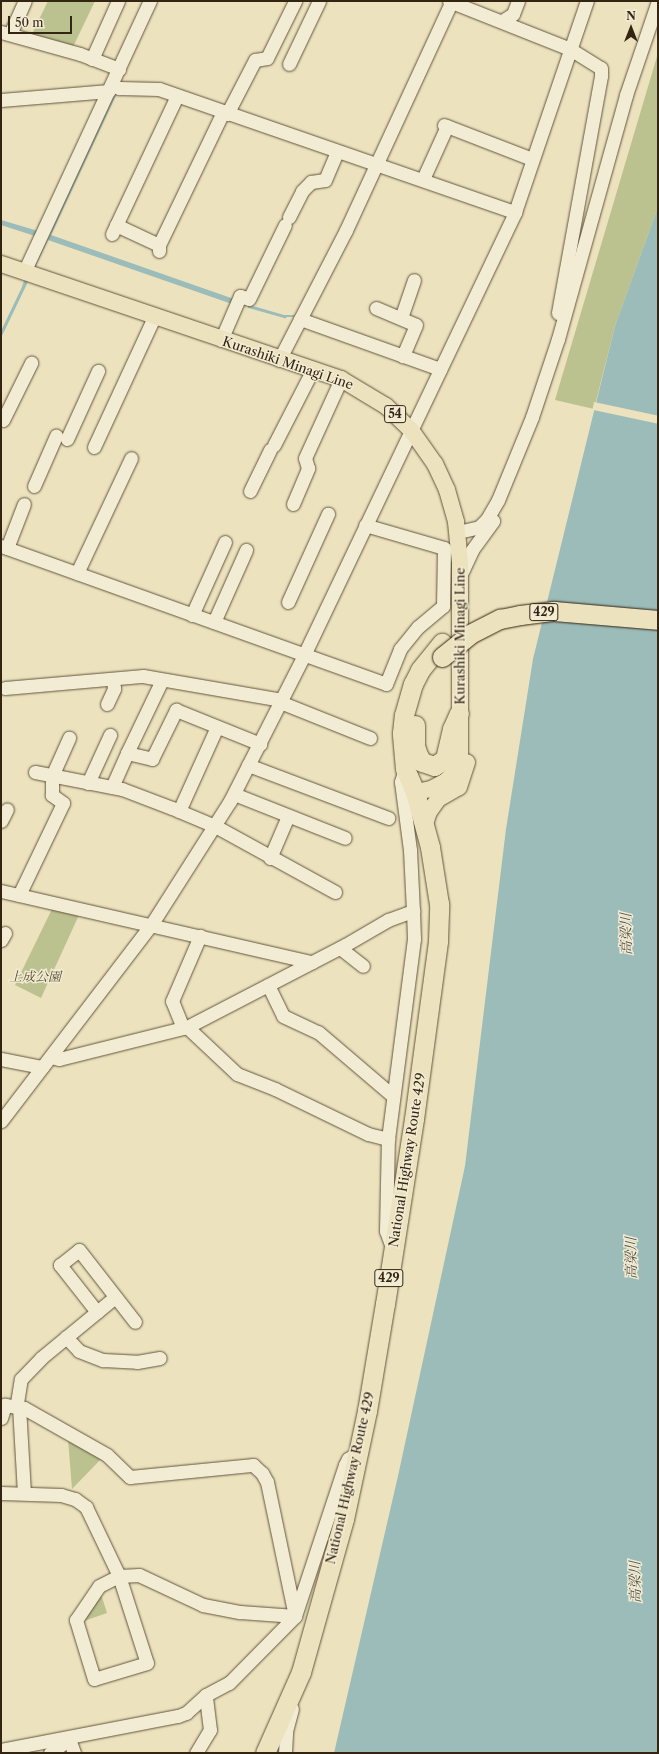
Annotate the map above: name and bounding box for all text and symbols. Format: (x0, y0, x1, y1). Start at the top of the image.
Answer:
scale bar (10, 8, 74, 34)
north arrow (611, 8, 651, 48)
text: N (626, 9, 636, 23)
text: 50 m (15, 15, 44, 30)
street label: Kurashiki Minagi Line (221, 333, 355, 393)
road number: 54 (384, 404, 406, 424)
street label: Kurashiki Minagi Line (452, 567, 468, 705)
road number: 429 (529, 602, 559, 622)
water label: 高梁川 (617, 913, 635, 955)
park label: 上成公園 (9, 968, 61, 984)
street label: National Highway Route 429 (385, 1071, 429, 1249)
water label: 高梁川 (622, 1237, 640, 1279)
road number: 429 (374, 1268, 404, 1288)
street label: National Highway Route 429 (323, 1390, 377, 1566)
water label: 高梁川 (626, 1561, 644, 1603)

